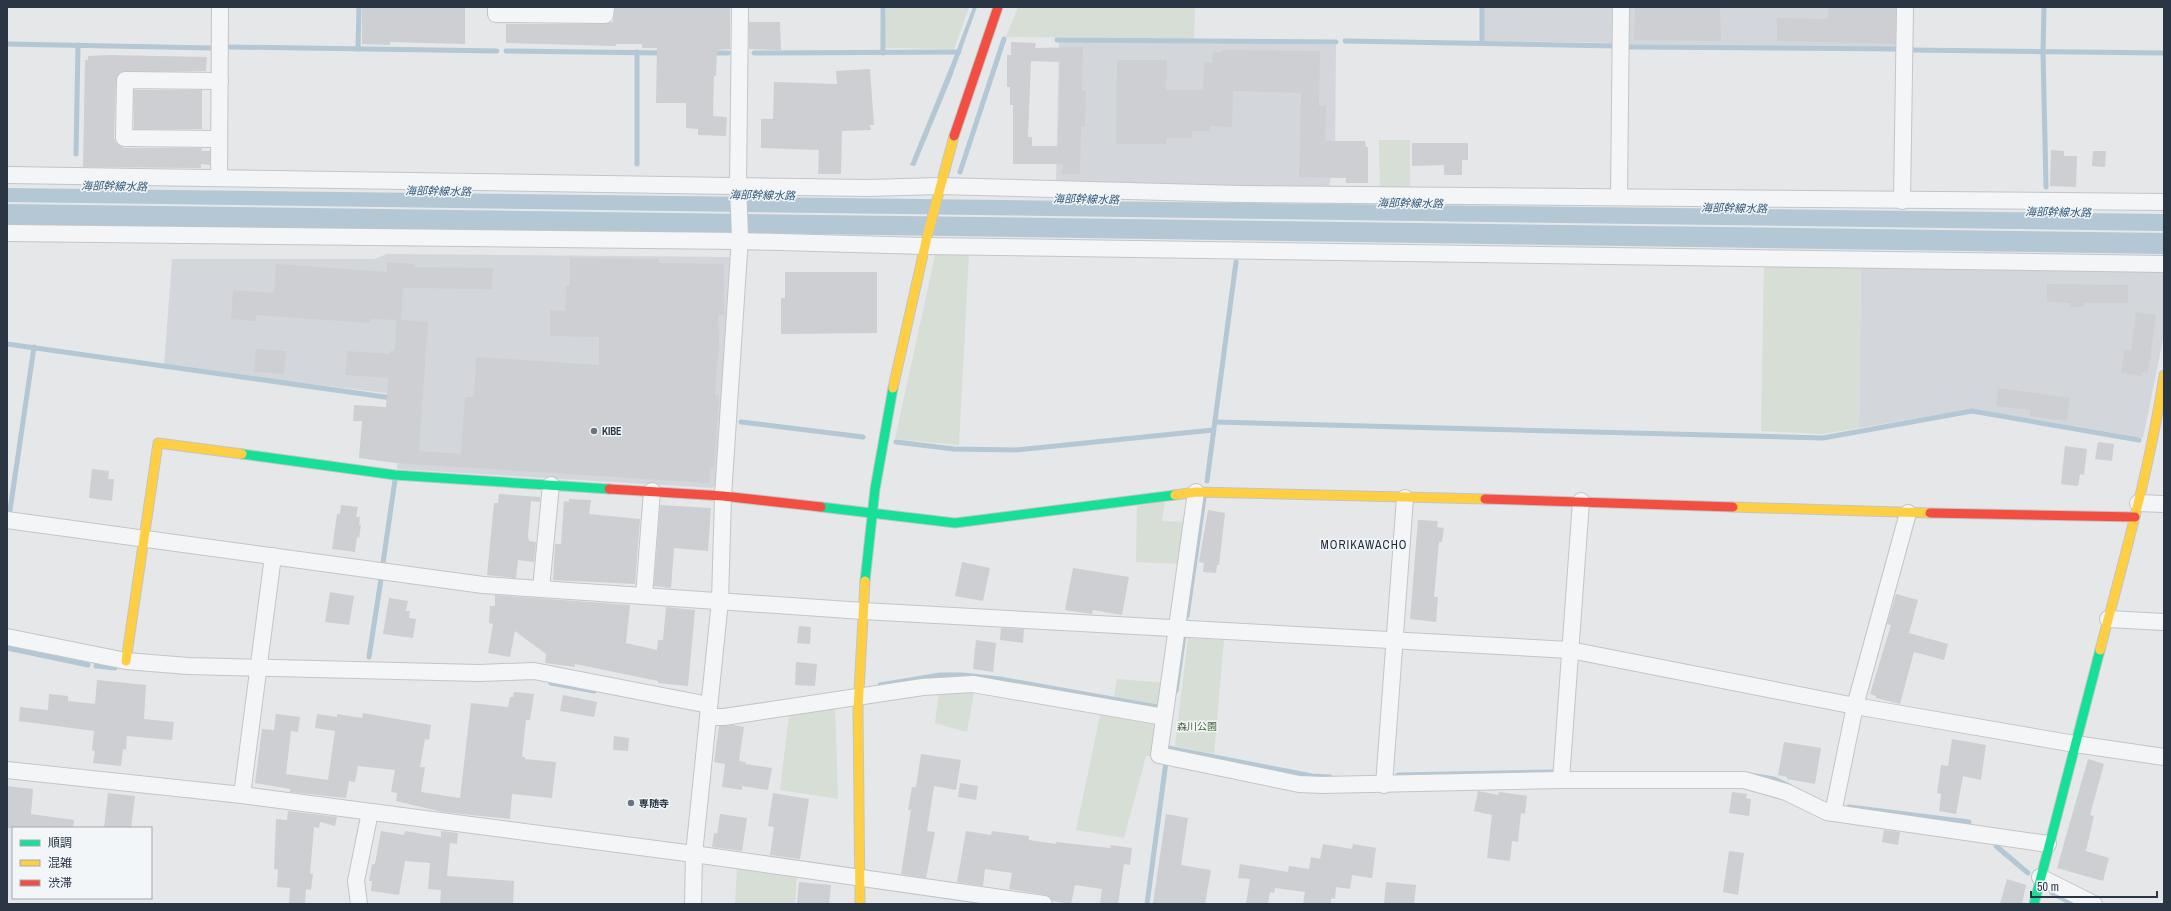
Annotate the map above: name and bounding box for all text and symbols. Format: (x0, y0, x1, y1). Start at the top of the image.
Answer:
water label: 海部幹線水路 (81, 178, 148, 194)
water label: 海部幹線水路 (405, 183, 472, 199)
water label: 海部幹線水路 (729, 187, 796, 203)
water label: 海部幹線水路 (1053, 191, 1120, 207)
water label: 海部幹線水路 (1377, 195, 1444, 211)
water label: 海部幹線水路 (1701, 200, 1768, 216)
water label: 海部幹線水路 (2025, 204, 2092, 220)
place label: KIBE (602, 425, 622, 438)
marker: KIBE (589, 426, 599, 436)
district label: MORIKAWACHO (1321, 537, 1407, 553)
park label: 森川公園 (1177, 720, 1217, 733)
place label: 専随寺 (639, 797, 669, 810)
marker: 専随寺 (626, 798, 636, 808)
legend (12, 827, 152, 899)
text: 順調 (48, 835, 72, 851)
text: 混雑 (48, 855, 72, 871)
scale bar (2031, 873, 2157, 899)
text: 渋滞 (48, 875, 72, 891)
text: 50 m (2037, 879, 2059, 895)

